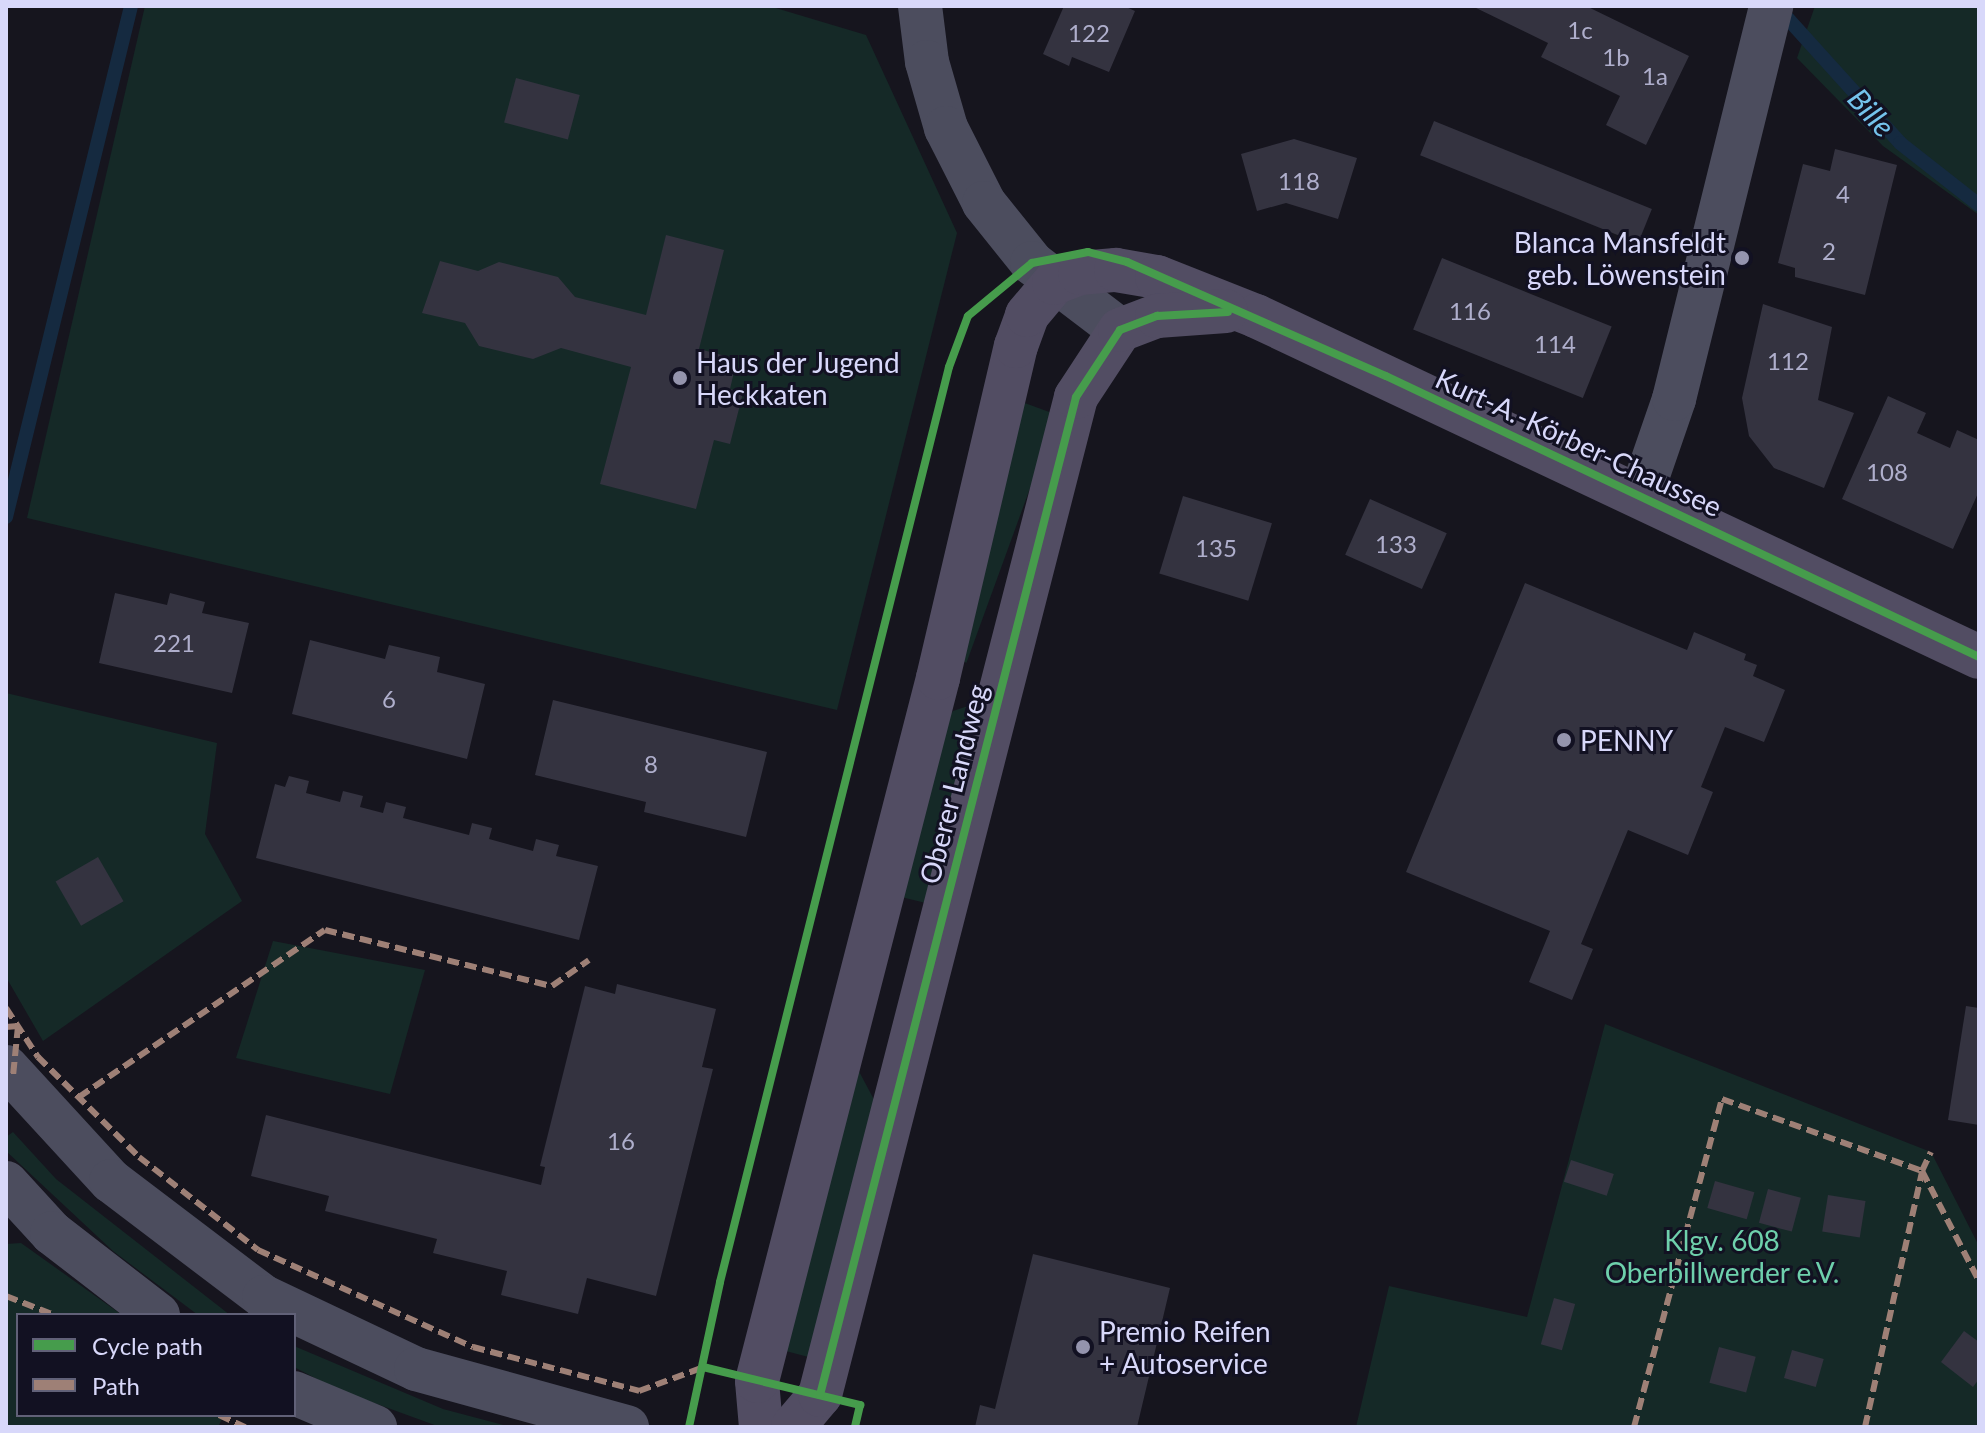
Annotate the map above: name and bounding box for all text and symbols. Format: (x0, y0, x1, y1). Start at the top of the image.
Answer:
house number: 1c (1567, 16, 1593, 44)
house number: 122 (1068, 19, 1110, 47)
house number: 1b (1602, 43, 1630, 71)
house number: 1a (1642, 62, 1668, 90)
water label: Bille (1841, 80, 1903, 144)
house number: 118 (1278, 167, 1320, 195)
house number: 4 (1836, 180, 1850, 208)
place label: Blanca Mansfeldt geb. Löwenstein (1514, 225, 1726, 291)
house number: 2 (1822, 237, 1836, 265)
marker: Blanca Mansfeldt geb. Löwenstein (1733, 249, 1751, 267)
house number: 116 (1449, 297, 1491, 325)
house number: 114 (1534, 330, 1576, 358)
place label: Haus der Jugend Heckkaten (696, 345, 901, 411)
house number: 112 (1767, 347, 1809, 375)
street label: Kurt-A.-Körber-Chaussee (1431, 361, 1727, 523)
marker: Haus der Jugend Heckkaten (671, 369, 689, 387)
house number: 108 (1866, 458, 1908, 486)
house number: 133 (1375, 530, 1417, 558)
house number: 135 (1195, 534, 1237, 562)
house number: 221 (153, 629, 195, 657)
street label: Oberer Landweg (912, 680, 994, 888)
house number: 6 (382, 685, 396, 713)
place label: PENNY (1580, 723, 1673, 757)
marker: PENNY (1555, 731, 1573, 749)
house number: 8 (644, 750, 658, 778)
house number: 16 (607, 1127, 635, 1155)
park label: Klgv. 608 Oberbillwerder e.V. (1604, 1223, 1840, 1289)
legend (16, 1313, 296, 1417)
place label: Premio Reifen + Autoservice (1099, 1314, 1271, 1380)
text: Cycle path (92, 1331, 203, 1360)
marker: Premio Reifen + Autoservice (1074, 1338, 1092, 1356)
text: Path (92, 1371, 140, 1400)

